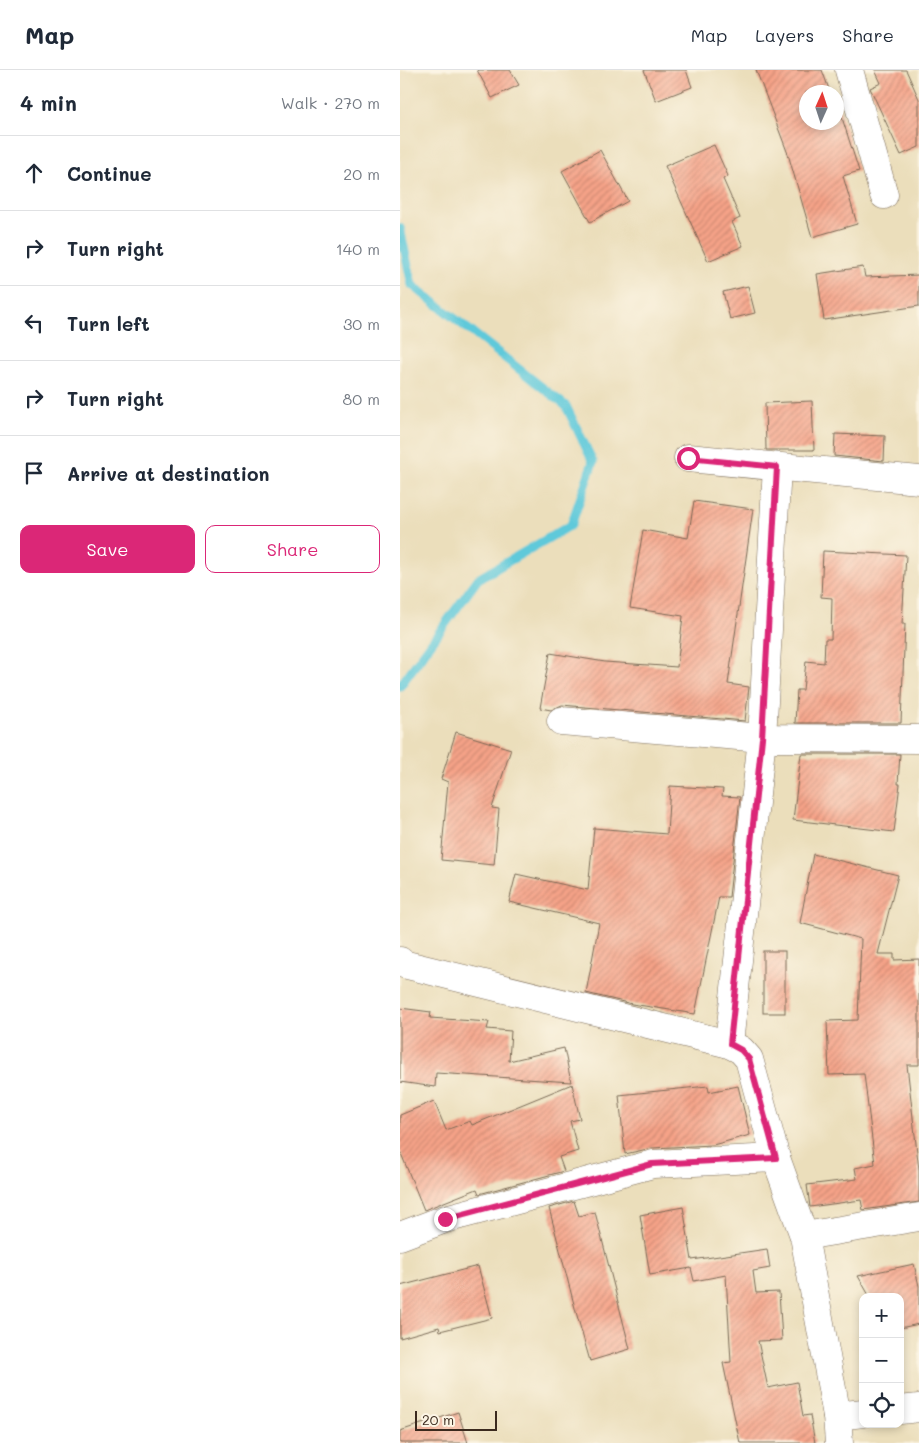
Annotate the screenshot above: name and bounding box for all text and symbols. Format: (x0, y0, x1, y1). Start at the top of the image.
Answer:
text: Map (25, 19, 74, 50)
text: Map (691, 23, 727, 47)
text: Layers (755, 23, 814, 47)
text: Share (842, 23, 894, 47)
north arrow (799, 85, 844, 130)
text: 4 min (20, 89, 77, 116)
text: Walk · 270 m (281, 92, 380, 113)
icon: ahead (20, 159, 48, 187)
text: Continue (67, 161, 152, 186)
text: 20 m (343, 163, 380, 184)
icon: right (20, 234, 48, 262)
text: Turn right (67, 236, 164, 261)
text: 140 m (336, 238, 380, 259)
icon: left (20, 309, 48, 337)
text: Turn left (67, 311, 150, 336)
text: 30 m (343, 313, 380, 334)
icon: right (20, 384, 48, 412)
text: Turn right (67, 386, 164, 411)
text: 80 m (343, 388, 380, 409)
route start (677, 447, 700, 470)
icon: arrive (20, 459, 48, 487)
text: Arrive at destination (67, 461, 270, 486)
button: Save (20, 525, 195, 573)
button: Share (205, 525, 380, 573)
route end (434, 1208, 457, 1231)
map controls (859, 1293, 904, 1428)
button: + (859, 1293, 904, 1338)
button: − (859, 1338, 904, 1383)
button: locate (859, 1383, 904, 1428)
scale bar (415, 1408, 498, 1431)
text: 20 m (422, 1410, 454, 1429)

